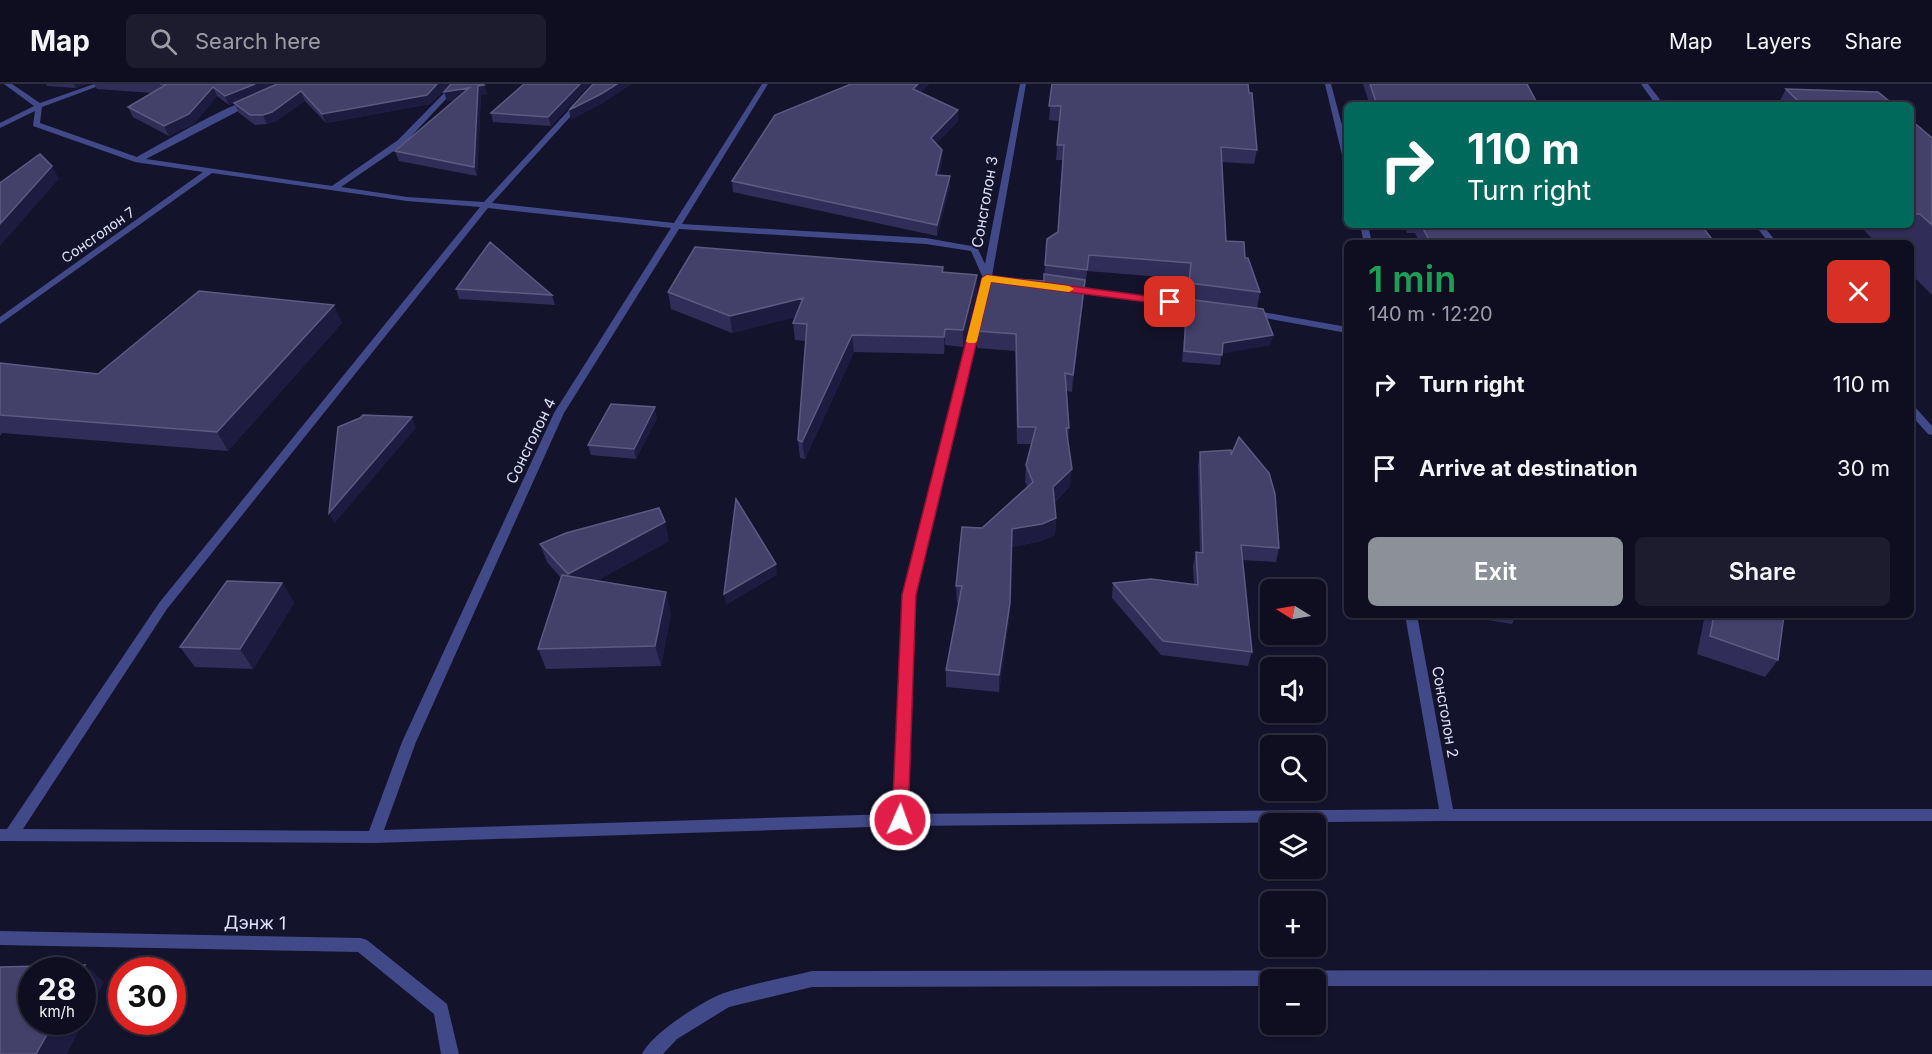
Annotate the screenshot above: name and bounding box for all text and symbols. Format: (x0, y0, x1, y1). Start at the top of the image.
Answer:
search box (126, 14, 546, 68)
text: Map (30, 24, 90, 58)
icon: search (147, 25, 180, 58)
text: Search here (195, 28, 321, 54)
text: Map (1669, 29, 1713, 54)
text: Layers (1746, 29, 1812, 54)
text: Share (1845, 29, 1902, 54)
text: 110 m (1467, 123, 1580, 174)
icon: right (1368, 126, 1446, 204)
street label: Сонсголон 3 (967, 155, 1002, 249)
text: Turn right (1467, 174, 1591, 207)
street label: Сонсголон 7 (58, 203, 138, 266)
text: 1 min (1368, 257, 1456, 301)
button: close (1827, 260, 1890, 323)
pin (1144, 276, 1195, 327)
icon: arrive (1153, 285, 1186, 318)
text: 140 m · 12:20 (1368, 302, 1493, 326)
icon: right (1368, 368, 1401, 401)
text: Turn right (1419, 371, 1525, 397)
text: 110 m (1833, 371, 1890, 397)
street label: Сонсголон 4 (502, 395, 559, 487)
icon: arrive (1368, 452, 1401, 485)
text: Arrive at destination (1419, 455, 1638, 481)
text: 30 m (1837, 455, 1890, 481)
button: Exit (1368, 537, 1623, 606)
button: Share (1635, 537, 1890, 606)
north arrow (1260, 579, 1326, 645)
map controls (1260, 579, 1326, 1035)
button: sound (1260, 657, 1326, 723)
street label: Сонсголон 2 (1428, 665, 1463, 759)
button: search (1260, 735, 1326, 801)
position arrow (868, 788, 932, 852)
button: layers (1260, 813, 1326, 879)
button: + (1260, 891, 1326, 957)
street label: Дэнж 1 (224, 911, 286, 934)
speed limit sign: 30 (108, 957, 186, 1035)
button: − (1260, 969, 1326, 1035)
text: 28 (38, 971, 76, 1007)
text: km/h (39, 1002, 75, 1021)

